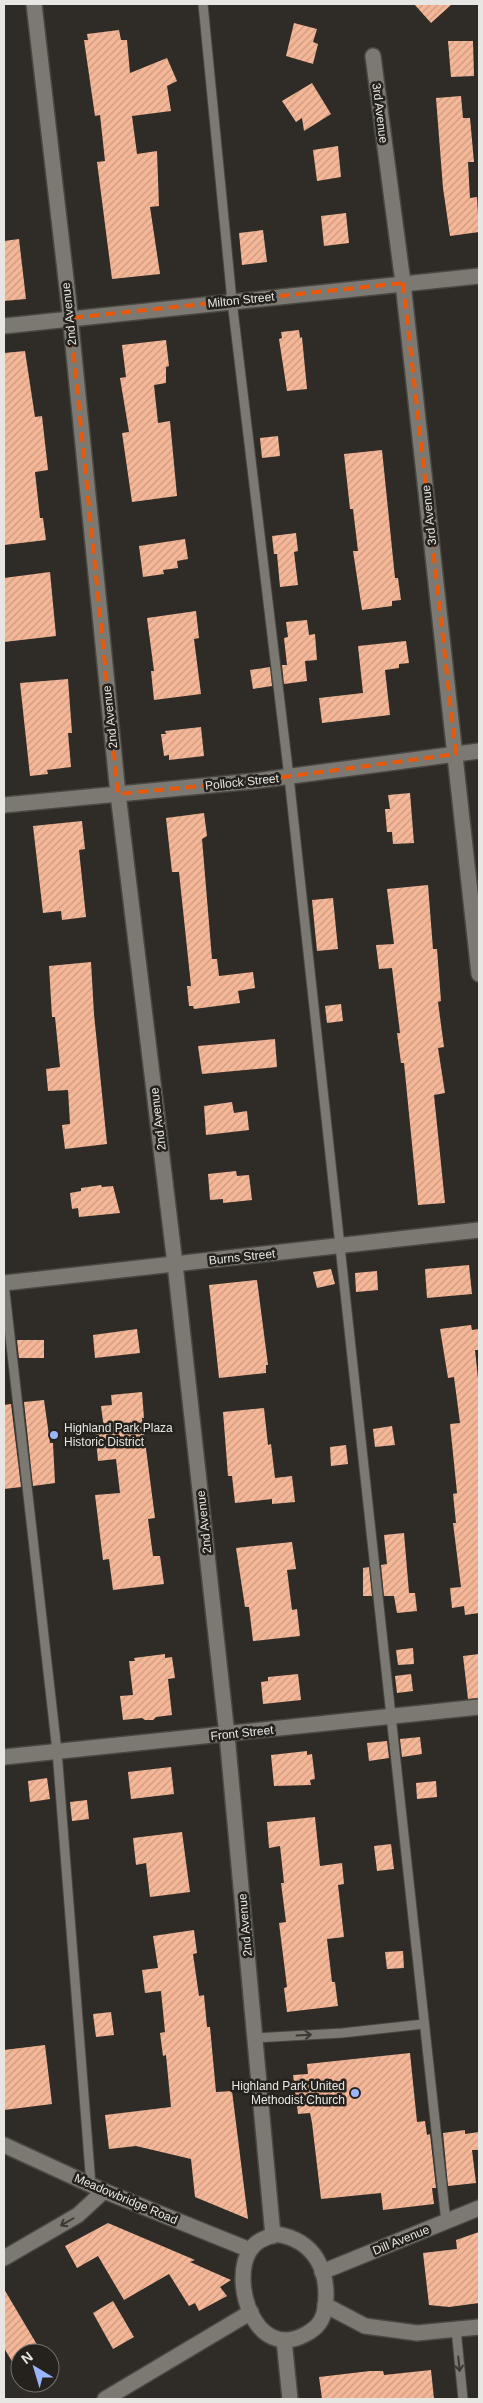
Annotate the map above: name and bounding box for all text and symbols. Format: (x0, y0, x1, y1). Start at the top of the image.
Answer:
street label: 3rd Avenue (369, 82, 391, 144)
street label: 2nd Avenue (59, 282, 79, 346)
street label: Milton Street (207, 289, 276, 310)
street label: 3rd Avenue (419, 484, 439, 546)
street label: 2nd Avenue (100, 685, 120, 749)
street label: Pollock Street (204, 771, 280, 793)
street label: 2nd Avenue (147, 1086, 169, 1151)
street label: Burns Street (208, 1246, 277, 1267)
place label: Highland Park Plaza Historic District (64, 1421, 173, 1449)
marker: Highland Park Plaza Historic District (48, 1429, 60, 1441)
street label: 2nd Avenue (194, 1490, 214, 1554)
street label: Front Street (210, 1723, 275, 1743)
street label: 2nd Avenue (235, 1893, 255, 1957)
one-way arrow (296, 2031, 312, 2040)
place label: Highland Park United Methodist Church (232, 2079, 345, 2107)
marker: Highland Park United Methodist Church (349, 2087, 361, 2099)
street label: Meadowbridge Road (72, 2171, 180, 2227)
one-way arrow (60, 2217, 74, 2227)
street label: Dill Avenue (371, 2222, 432, 2258)
north arrow (10, 2343, 60, 2393)
text: N (18, 2348, 36, 2367)
one-way arrow (455, 2356, 464, 2372)

